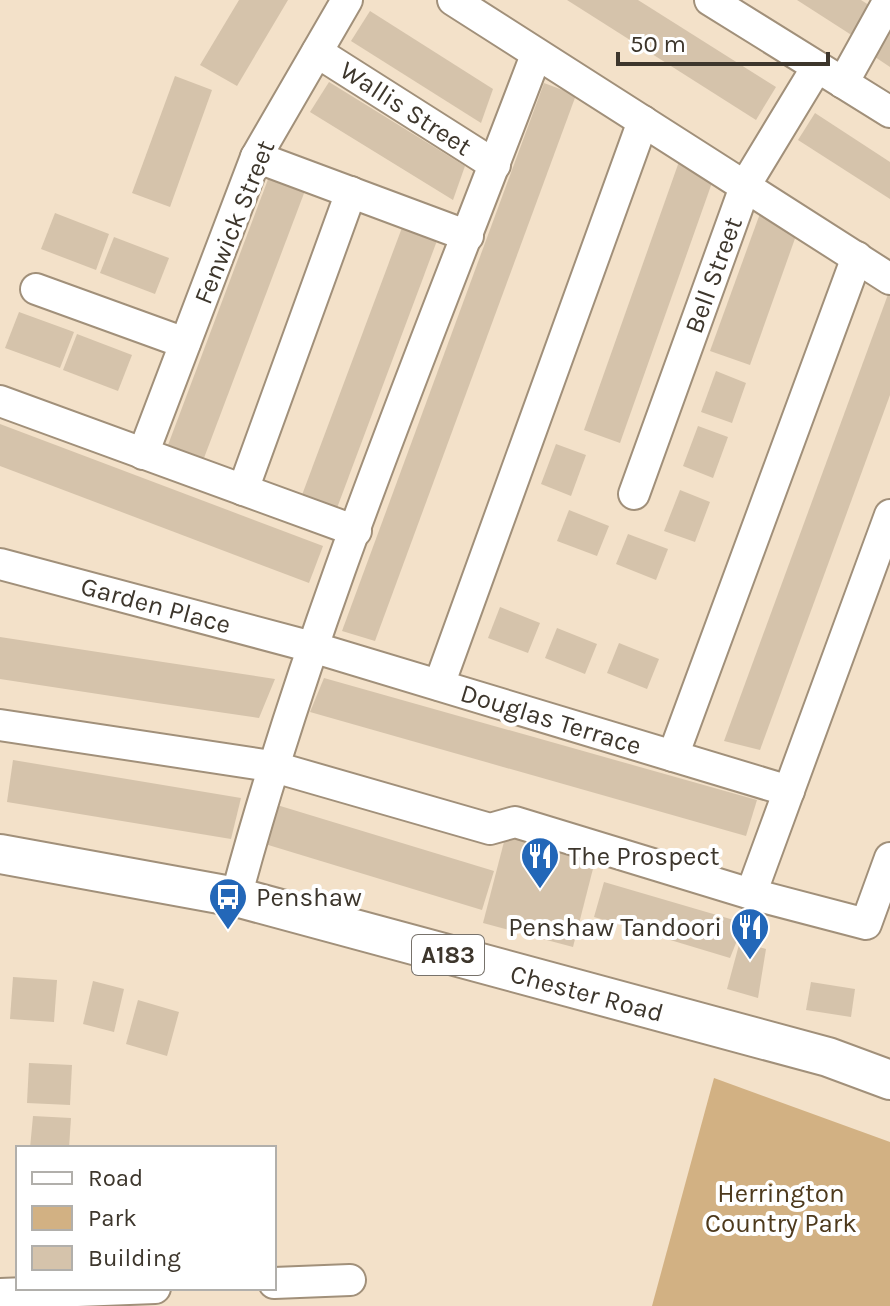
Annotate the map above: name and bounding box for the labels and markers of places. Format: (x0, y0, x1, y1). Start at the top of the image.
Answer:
restaurant icon: The Prospect (519, 835, 561, 890)
place label: The Prospect (568, 841, 720, 872)
bus stop icon: Penshaw (207, 876, 249, 931)
place label: Penshaw (256, 882, 362, 913)
restaurant icon: Penshaw Tandoori (729, 906, 771, 961)
place label: Penshaw Tandoori (508, 912, 722, 943)

